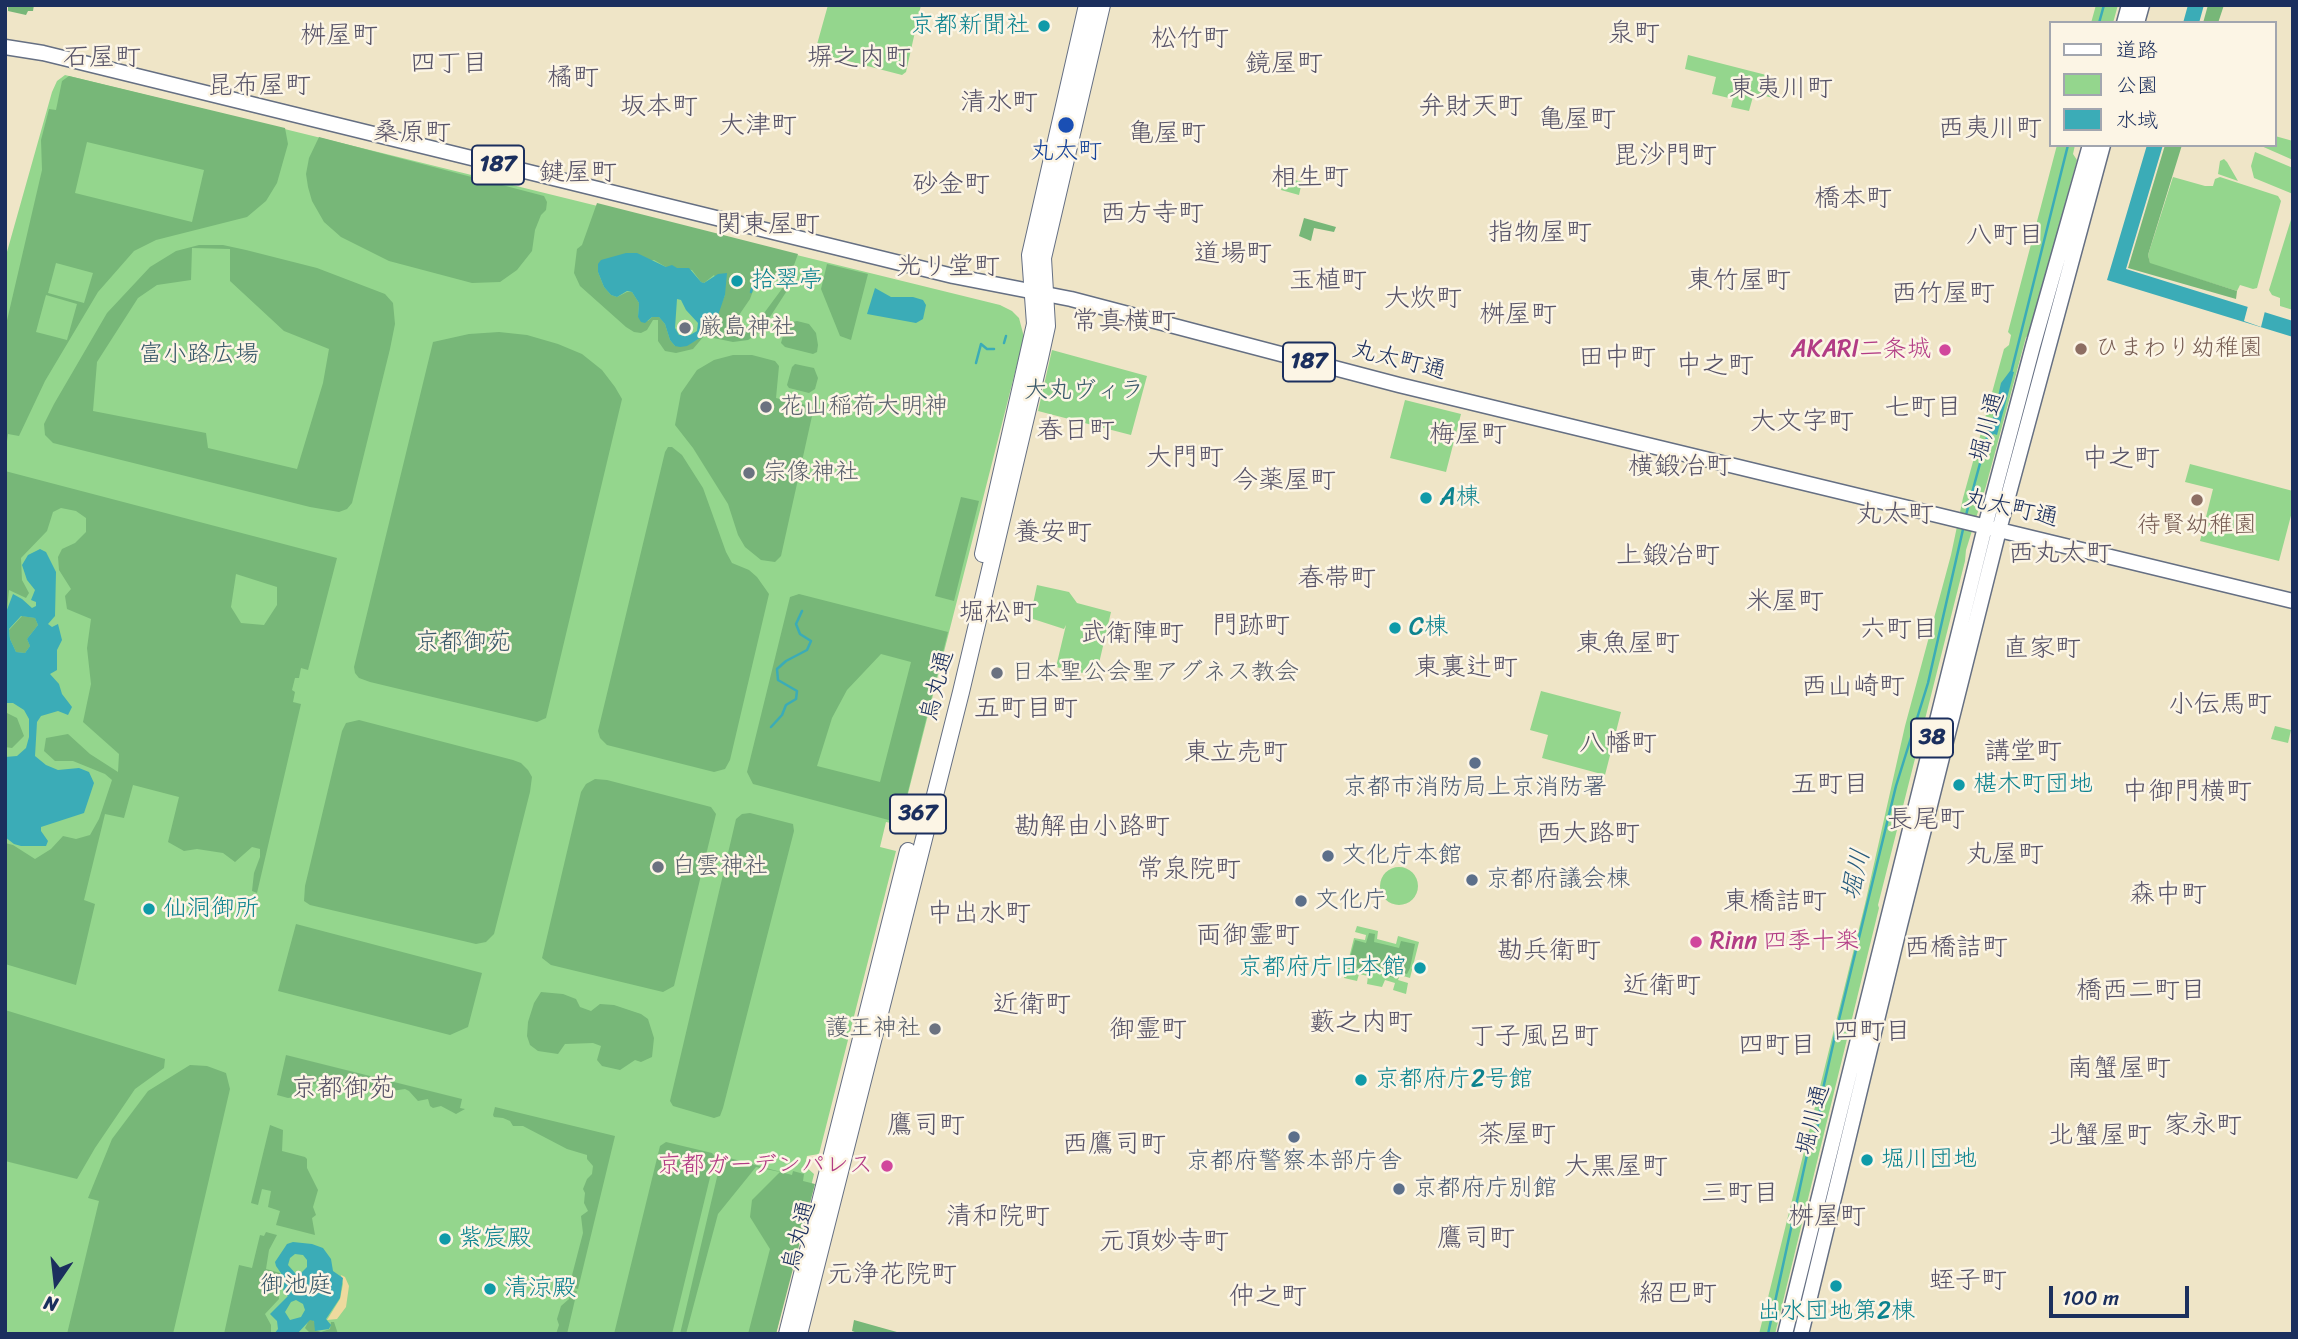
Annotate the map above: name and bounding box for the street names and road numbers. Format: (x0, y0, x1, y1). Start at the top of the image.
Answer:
road number: 187 (472, 146, 524, 184)
street label: 丸太町通 (1349, 335, 1449, 387)
road number: 187 (1283, 342, 1335, 382)
street label: 堀川通 (1965, 388, 2011, 466)
street label: 丸太町通 (1961, 484, 2061, 534)
street label: 烏丸通 (915, 648, 961, 724)
road number: 38 (1911, 718, 1953, 758)
road number: 367 (890, 794, 946, 834)
street label: 堀川通 (1791, 1082, 1837, 1158)
street label: 烏丸通 (777, 1198, 823, 1274)

